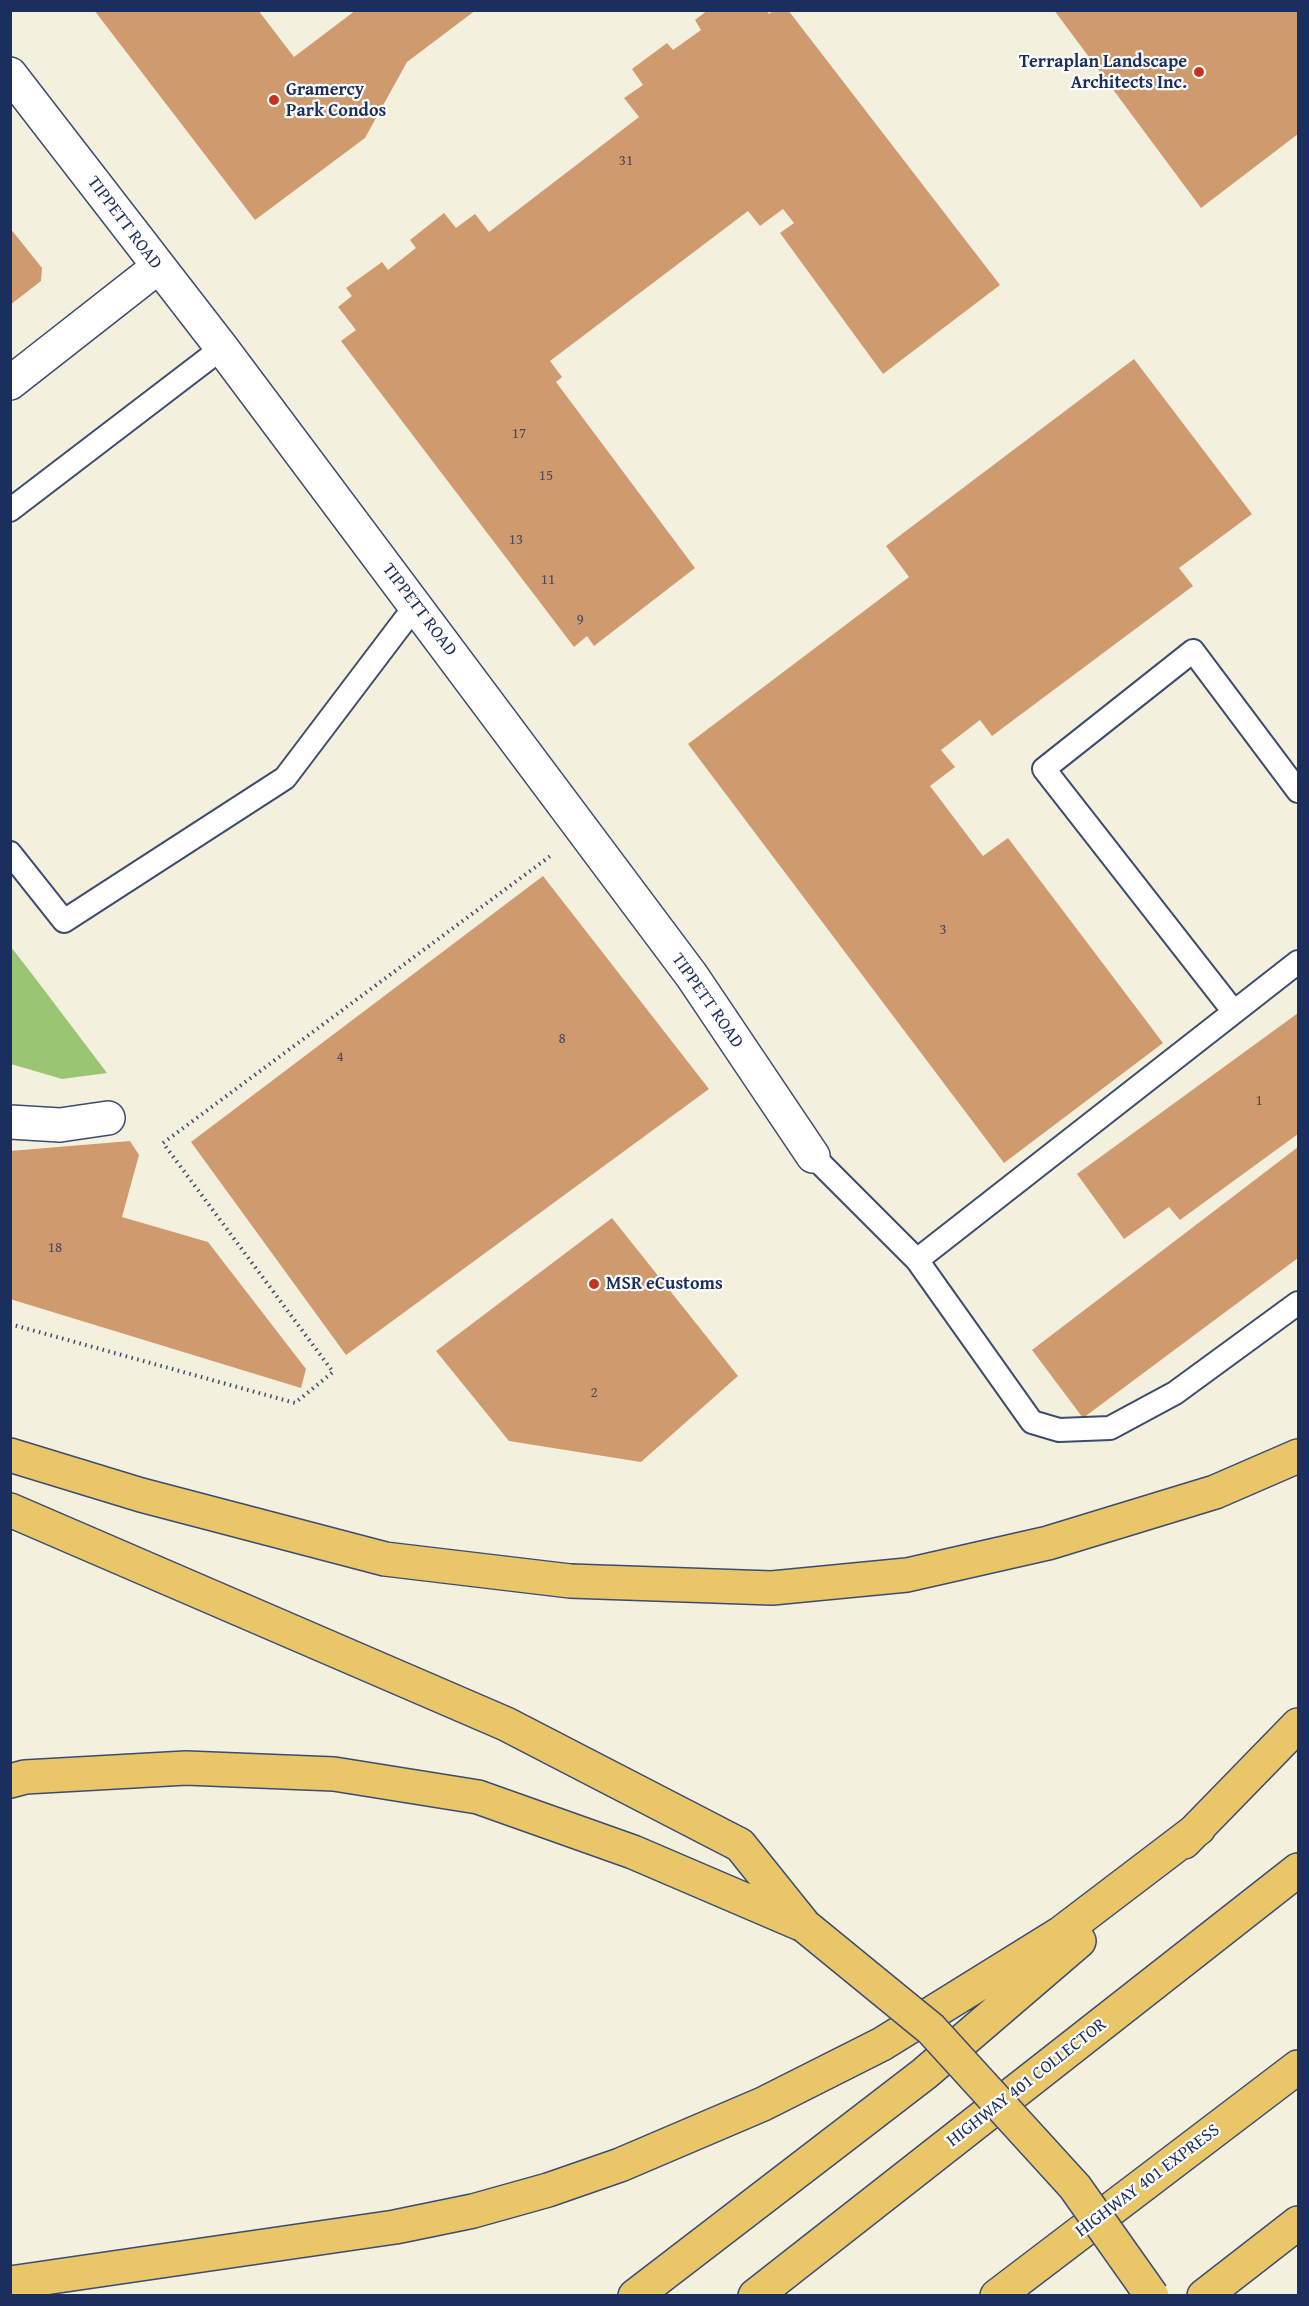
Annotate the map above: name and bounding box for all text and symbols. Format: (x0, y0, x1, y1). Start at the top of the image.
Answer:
place label: Terraplan Landscape Architects Inc. (1019, 51, 1187, 94)
marker: Terraplan Landscape Architects Inc. (1192, 65, 1206, 79)
place label: Gramercy Park Condos (286, 79, 386, 122)
marker: Gramercy Park Condos (267, 93, 281, 107)
house number: 31 (619, 152, 633, 170)
street label: TIPPETT ROAD (82, 172, 166, 274)
house number: 17 (512, 425, 526, 443)
house number: 15 (539, 467, 553, 485)
house number: 13 (509, 531, 523, 549)
street label: TIPPETT ROAD (377, 559, 461, 661)
house number: 11 (541, 571, 555, 589)
house number: 9 (576, 611, 584, 629)
house number: 3 (939, 921, 947, 939)
street label: TIPPETT ROAD (666, 949, 748, 1053)
house number: 8 (558, 1030, 566, 1048)
house number: 4 (336, 1048, 344, 1066)
house number: 1 (1255, 1092, 1263, 1110)
house number: 18 (48, 1239, 62, 1257)
place label: MSR eCustoms (606, 1273, 723, 1295)
marker: MSR eCustoms (587, 1277, 601, 1291)
house number: 2 (590, 1384, 598, 1402)
street label: HIGHWAY 401 COLLECTOR (943, 2014, 1111, 2152)
street label: HIGHWAY 401 EXPRESS (1072, 2120, 1224, 2242)

